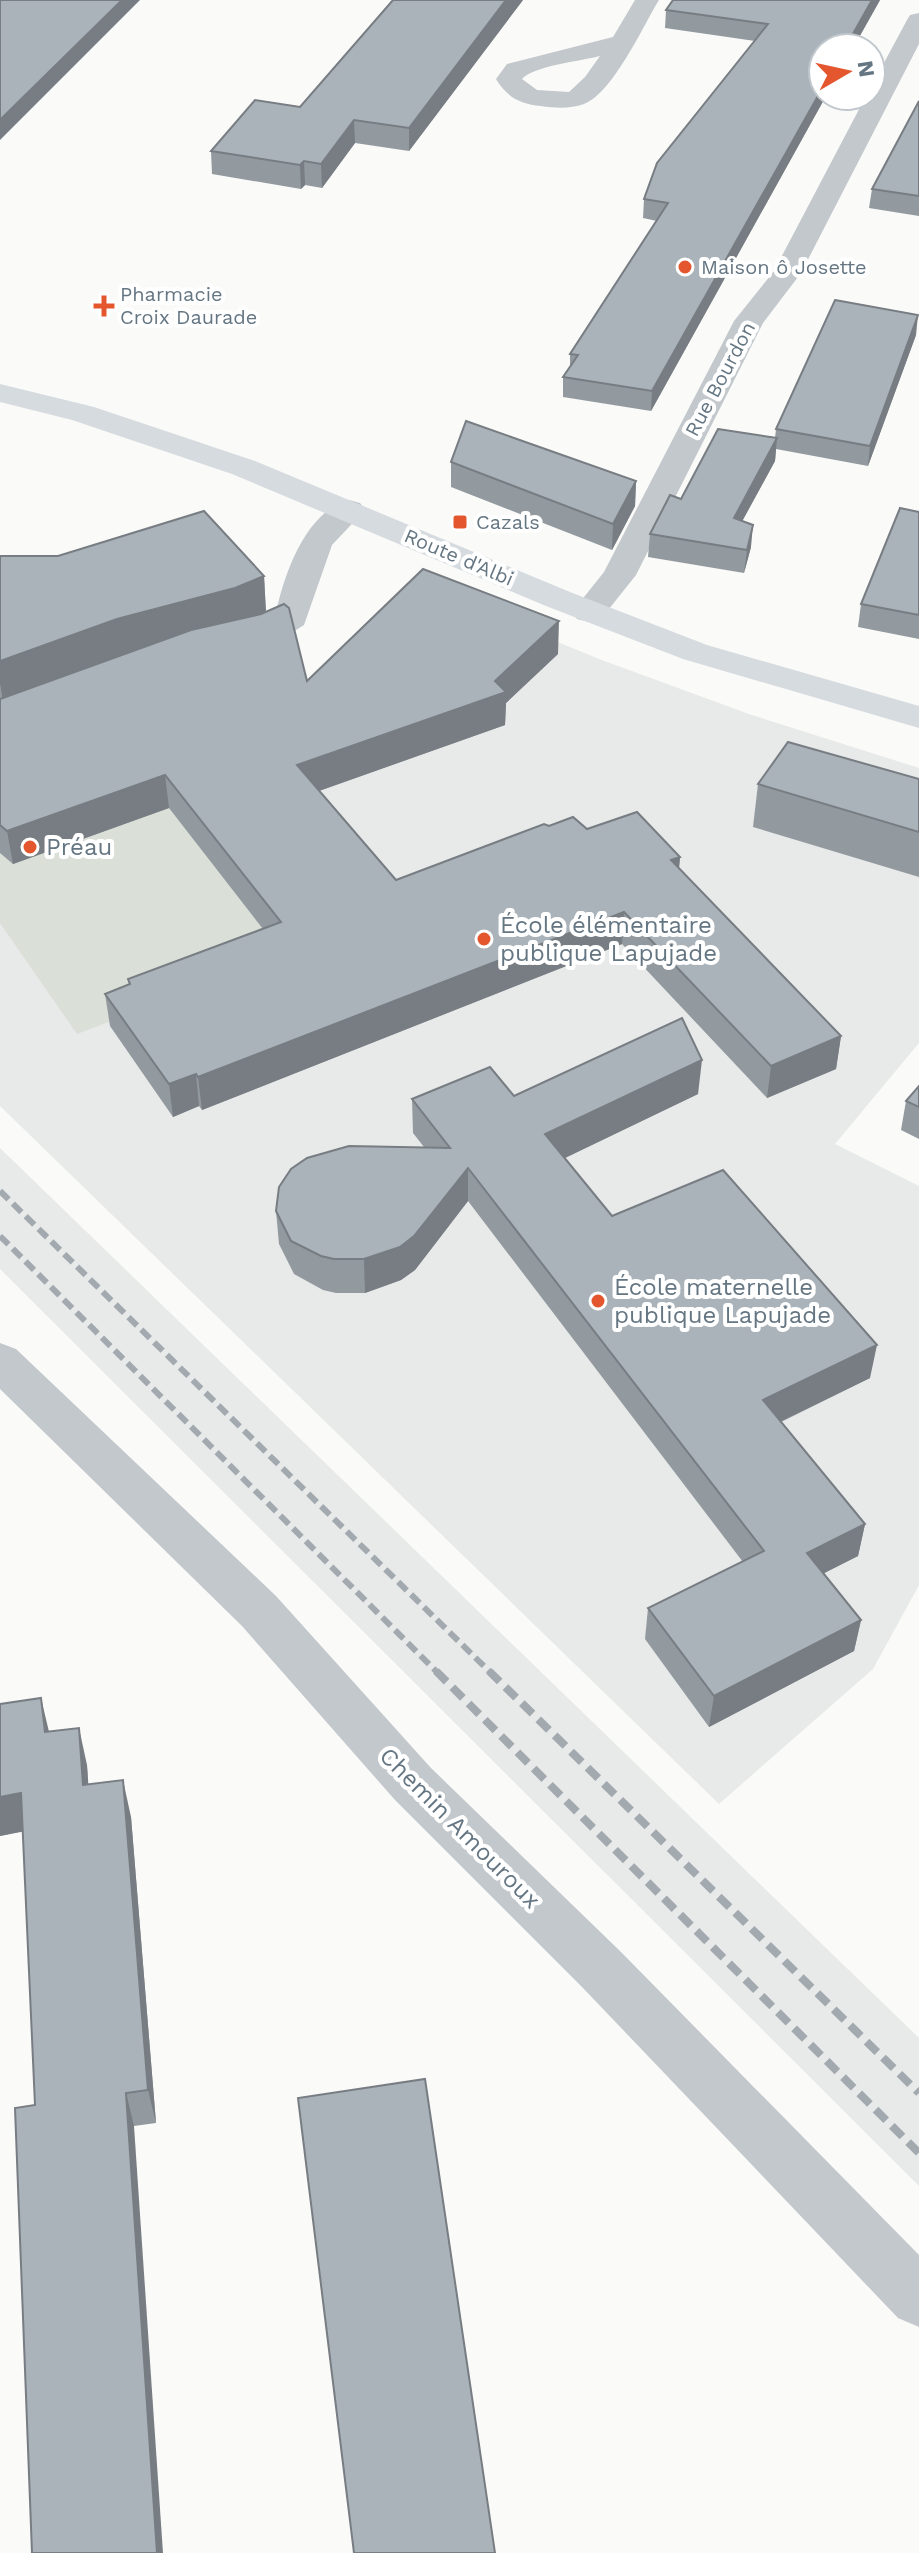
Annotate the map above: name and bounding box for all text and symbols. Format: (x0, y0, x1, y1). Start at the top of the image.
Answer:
north arrow (807, 32, 887, 112)
text: N (853, 59, 880, 79)
place label: Maison ô Josette (701, 255, 867, 279)
marker: Maison ô Josette (676, 258, 694, 276)
place label: Pharmacie Croix Daurade (120, 282, 257, 329)
marker: Pharmacie Croix Daurade (95, 297, 113, 315)
street label: Rue Bourdon (680, 318, 760, 440)
place label: Cazals (476, 510, 540, 534)
marker: Cazals (451, 513, 469, 531)
street label: Route d'Albi (401, 523, 517, 591)
place label: Préau (46, 833, 112, 861)
marker: Préau (21, 838, 39, 856)
place label: École élémentaire publique Lapujade (500, 911, 717, 967)
marker: École élémentaire publique Lapujade (475, 930, 493, 948)
place label: École maternelle publique Lapujade (614, 1273, 831, 1329)
marker: École maternelle publique Lapujade (589, 1292, 607, 1310)
street label: Chemin Amouroux (374, 1742, 546, 1914)

